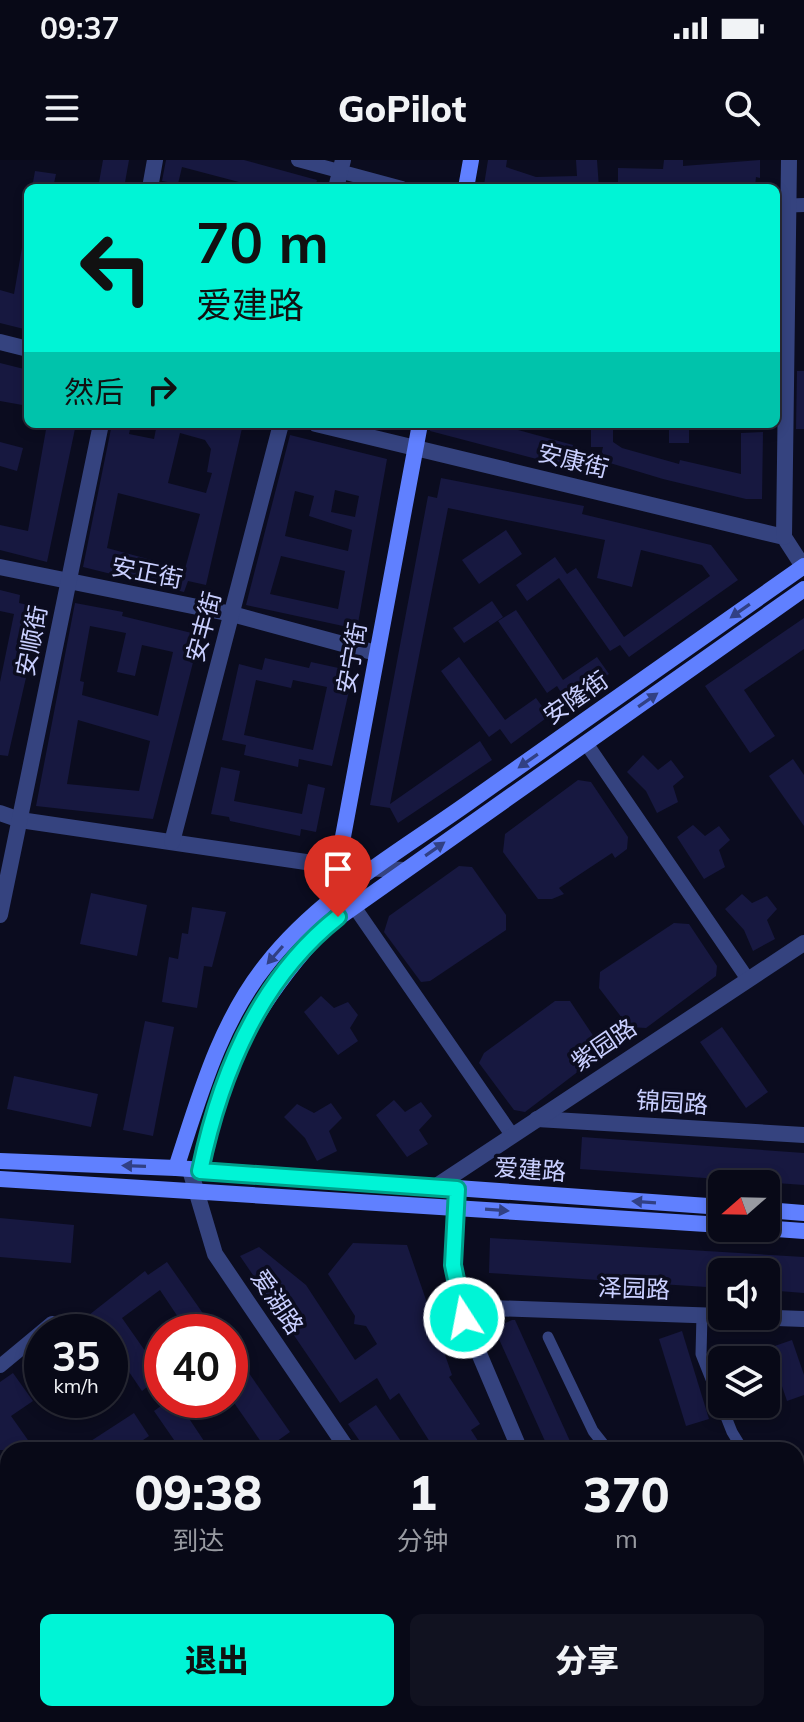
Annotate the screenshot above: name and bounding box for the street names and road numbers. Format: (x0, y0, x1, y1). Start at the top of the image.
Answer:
street label: 安康街 (535, 437, 612, 483)
street label: 安正街 (109, 550, 185, 594)
street label: 安丰街 (179, 588, 227, 665)
street label: 安顺街 (9, 603, 53, 679)
street label: 安宁街 (330, 620, 372, 696)
street label: 安隆街 (537, 664, 614, 730)
street label: 紫园路 (565, 1012, 642, 1077)
street label: 锦园路 (635, 1085, 709, 1119)
street label: 爱建路 (493, 1152, 567, 1186)
street label: 爱湖路 (245, 1263, 310, 1340)
street label: 泽园路 (598, 1272, 671, 1304)

